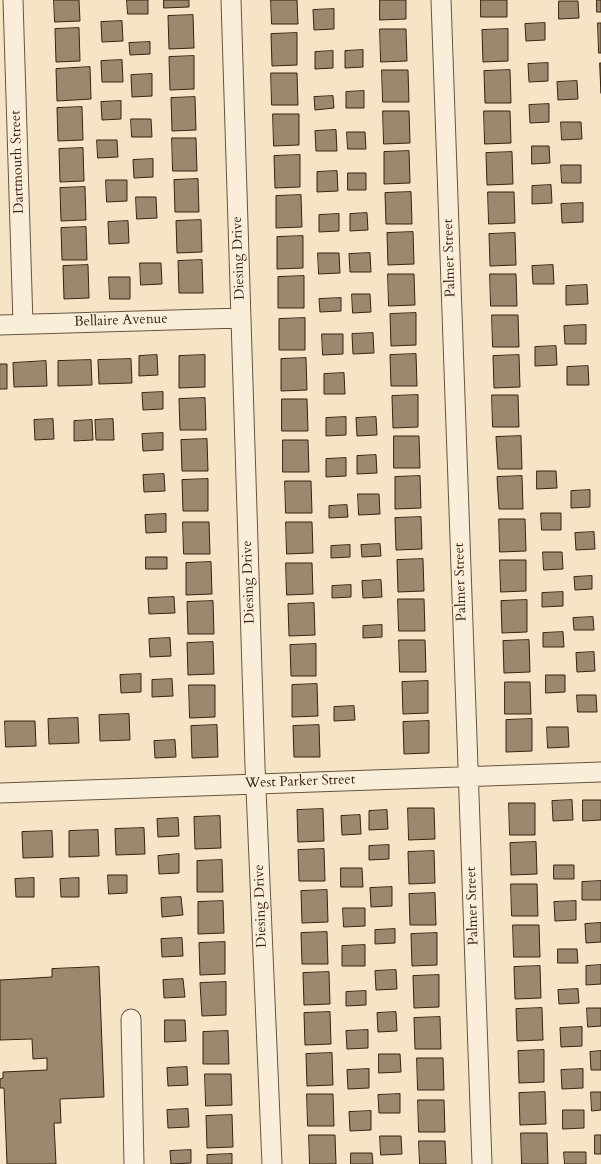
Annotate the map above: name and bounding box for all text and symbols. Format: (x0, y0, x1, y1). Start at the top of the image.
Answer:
street label: Dartmouth Street (8, 110, 28, 214)
street label: Diesing Drive (229, 216, 249, 300)
street label: Palmer Street (440, 218, 460, 298)
street label: Bellaire Avenue (74, 311, 168, 331)
street label: Diesing Drive (239, 540, 259, 624)
street label: Palmer Street (451, 542, 471, 622)
street label: West Parker Street (244, 772, 356, 792)
street label: Diesing Drive (251, 864, 271, 948)
street label: Palmer Street (463, 866, 483, 946)

